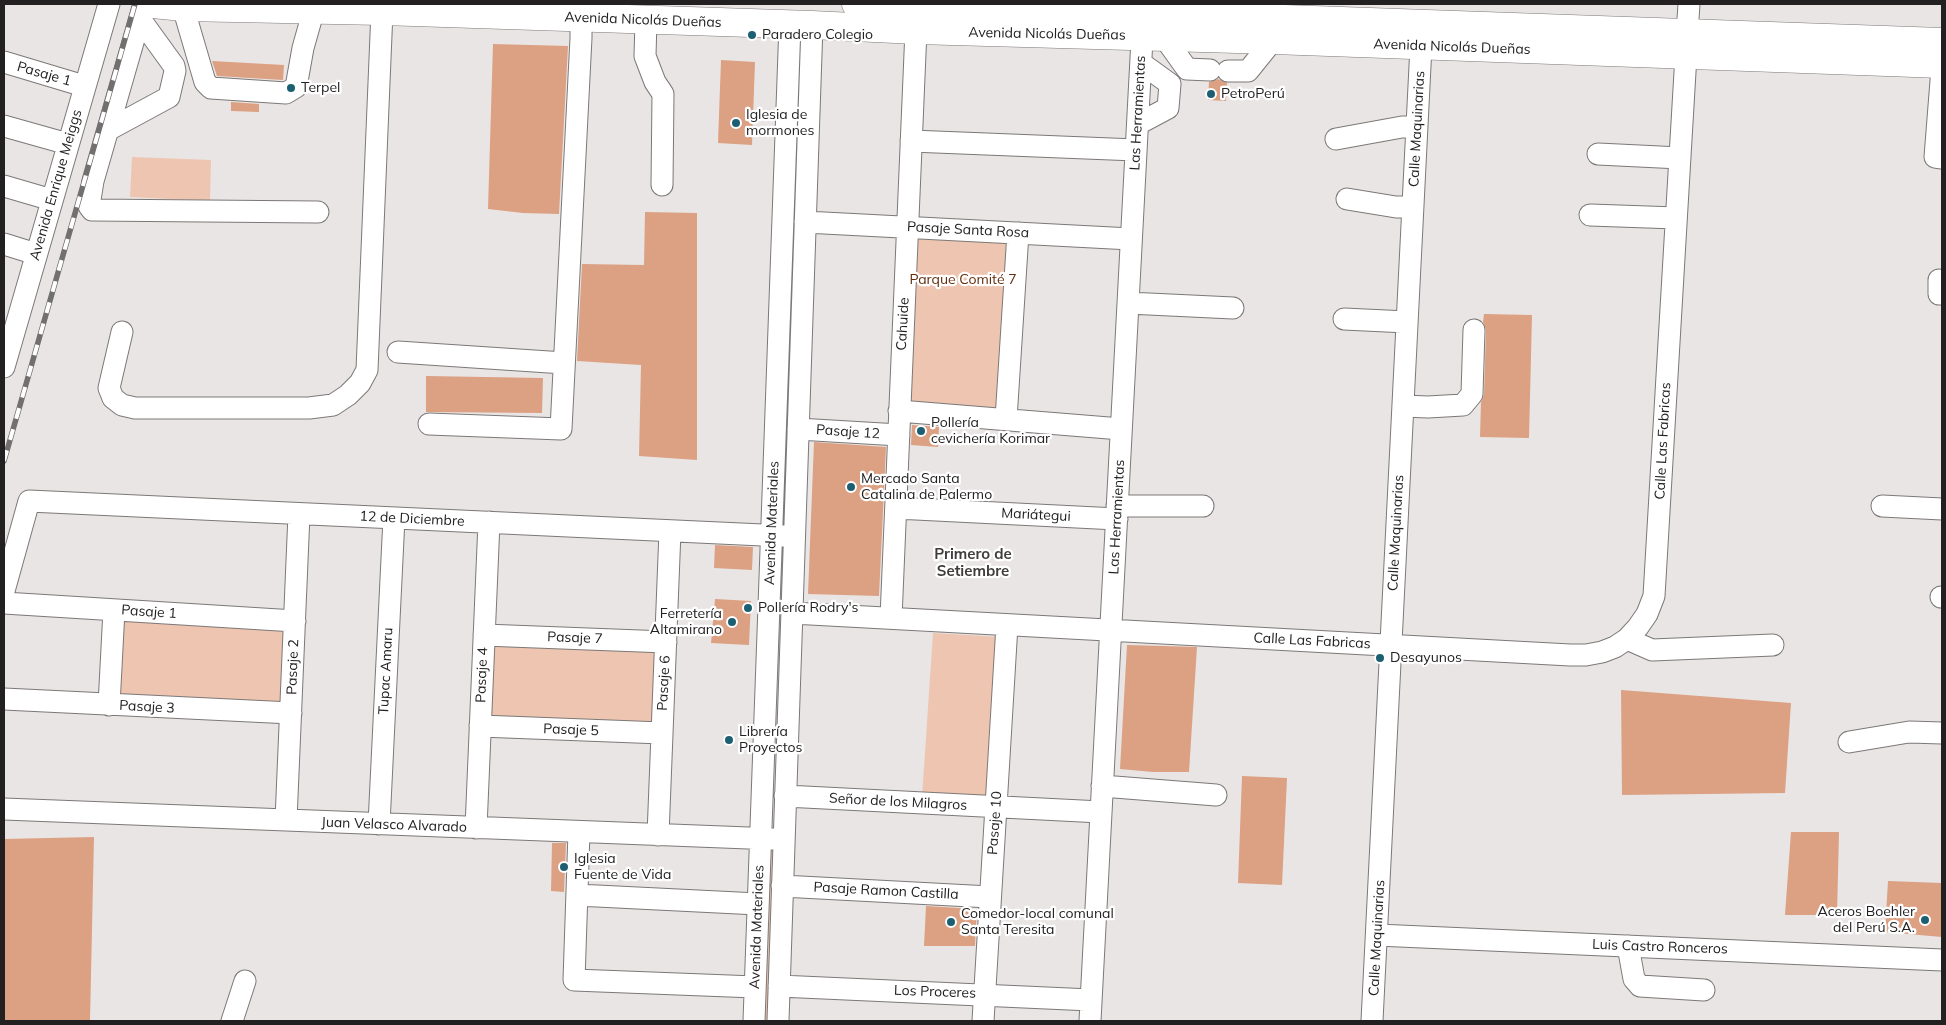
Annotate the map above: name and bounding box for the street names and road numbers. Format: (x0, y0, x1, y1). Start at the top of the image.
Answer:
street label: Avenida Nicolás Dueñas (564, 9, 722, 31)
street label: Avenida Nicolás Dueñas (968, 24, 1126, 44)
street label: Avenida Nicolás Dueñas (1373, 36, 1531, 58)
street label: Las Herramientas (1127, 55, 1149, 171)
street label: Pasaje 1 (15, 58, 73, 90)
street label: Calle Maquinarias (1406, 71, 1428, 187)
street label: Avenida Enrique Meiggs (26, 108, 86, 262)
street label: Pasaje Santa Rosa (907, 218, 1029, 242)
street label: Cahuide (893, 297, 913, 351)
street label: Calle Las Fabricas (1652, 382, 1674, 500)
street label: Pasaje 12 (816, 421, 880, 443)
street label: Las Herramientas (1106, 459, 1128, 575)
street label: Avenida Materiales (761, 461, 783, 585)
street label: Calle Maquinarias (1385, 475, 1407, 591)
street label: Mariátegui (1001, 505, 1071, 525)
street label: 12 de Diciembre (359, 508, 465, 530)
street label: Pasaje 1 (121, 602, 177, 622)
street label: Tupac Amaru (375, 627, 397, 715)
street label: Pasaje 7 (547, 629, 603, 647)
street label: Calle Las Fabricas (1253, 630, 1371, 652)
street label: Pasaje 2 (284, 639, 302, 695)
street label: Pasaje 4 (473, 647, 491, 703)
street label: Pasaje 6 (654, 655, 674, 711)
street label: Pasaje 3 (119, 697, 175, 717)
street label: Pasaje 5 (543, 721, 599, 739)
street label: Señor de los Milagros (828, 790, 968, 814)
street label: Pasaje 10 (984, 791, 1006, 855)
street label: Juan Velasco Alvarado (321, 814, 467, 836)
street label: Avenida Materiales (746, 865, 768, 989)
street label: Pasaje Ramon Castilla (813, 879, 959, 903)
street label: Calle Maquinarias (1366, 880, 1388, 996)
street label: Luis Castro Ronceros (1592, 936, 1728, 958)
street label: Los Proceres (894, 982, 976, 1002)

